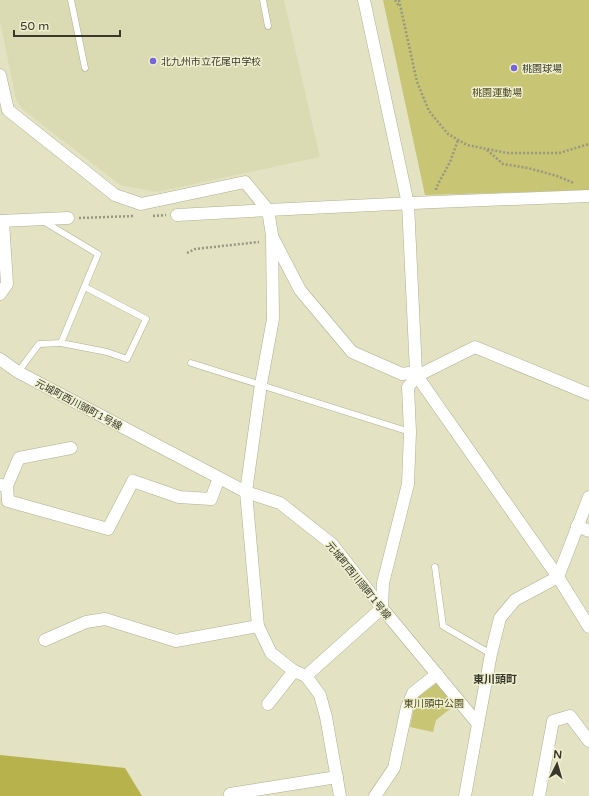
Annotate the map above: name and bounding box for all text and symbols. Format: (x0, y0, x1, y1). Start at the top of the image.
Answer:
scale bar (14, 12, 120, 38)
text: 50 m (20, 19, 49, 33)
marker: 北九州市立花尾中学校 (148, 56, 158, 66)
place label: 北九州市立花尾中学校 (161, 56, 261, 68)
marker: 桃園球場 (509, 63, 519, 73)
place label: 桃園球場 (522, 63, 562, 75)
park label: 桃園運動場 (472, 87, 522, 99)
street label: 元城町西川頭町1号線 (33, 377, 124, 433)
street label: 元城町西川頭町1号線 (323, 539, 393, 622)
district label: 東川頭町 (473, 673, 517, 686)
park label: 東川頭中公園 (404, 698, 464, 710)
north arrow (537, 744, 577, 784)
text: N (553, 748, 563, 761)

